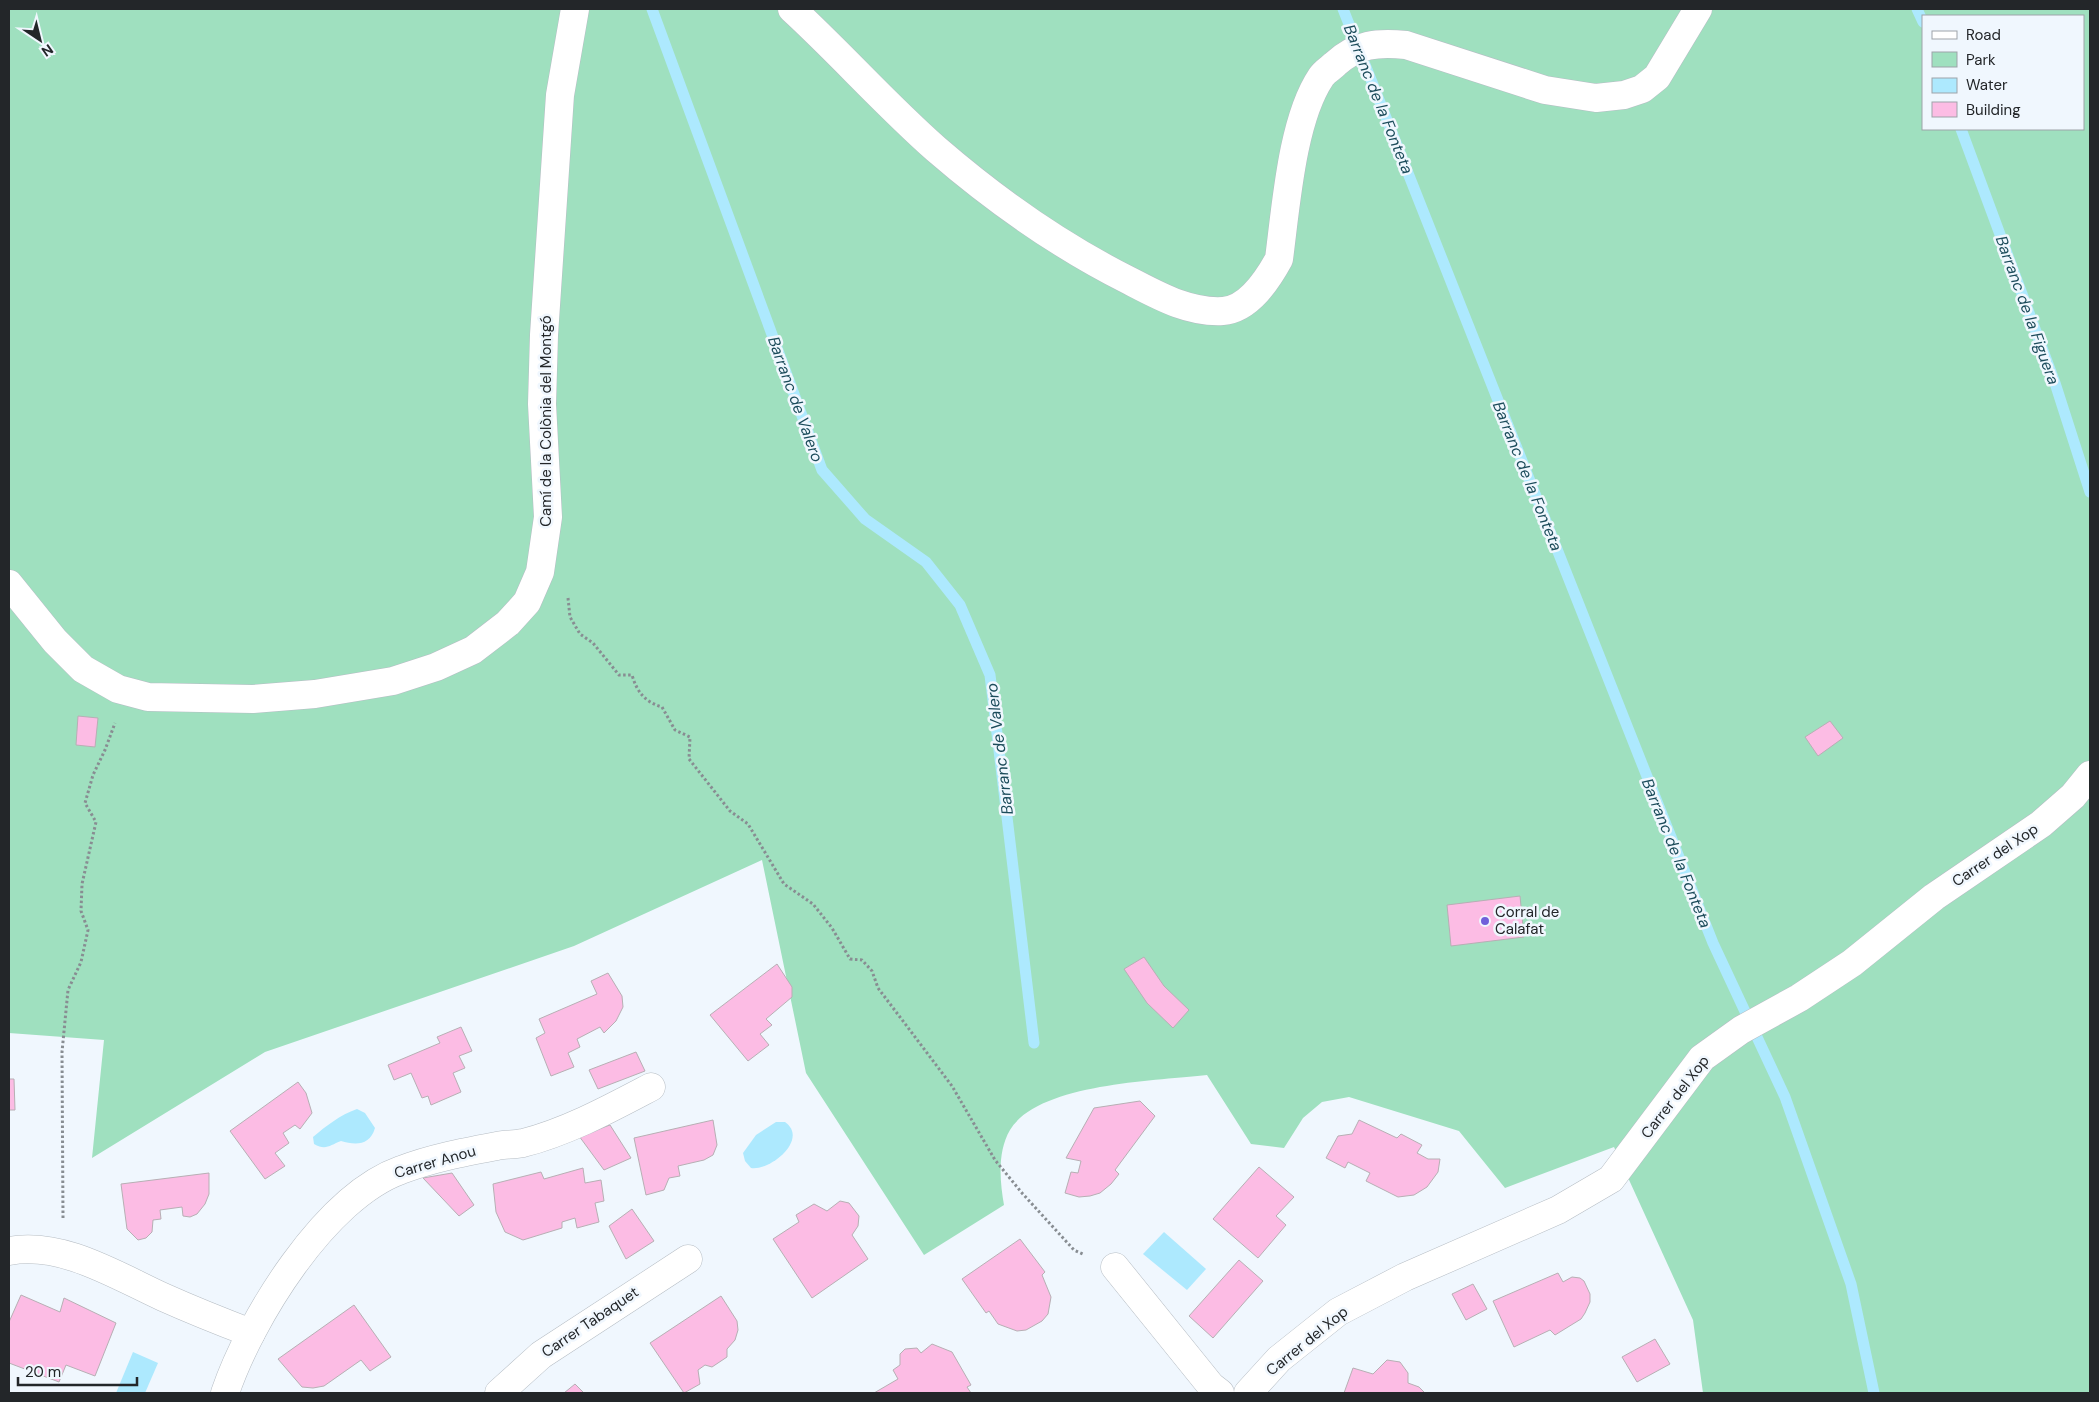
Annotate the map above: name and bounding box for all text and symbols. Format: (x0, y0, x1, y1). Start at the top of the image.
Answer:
north arrow (15, 15, 65, 65)
legend (1922, 15, 2084, 130)
water label: Barranc de la Fonteta (1339, 21, 1418, 177)
text: Road (1966, 25, 2001, 45)
text: N (38, 40, 57, 61)
text: Park (1966, 50, 1996, 70)
text: Water (1966, 75, 2008, 95)
text: Building (1966, 100, 2021, 120)
water label: Barranc de la Figuera (1991, 233, 2064, 388)
street label: Camí de la Colònia del Montgó (536, 315, 556, 527)
water label: Barranc de Valero (763, 333, 828, 465)
water label: Barranc de la Fonteta (1488, 398, 1567, 554)
water label: Barranc de Valero (981, 682, 1018, 816)
water label: Barranc de la Fonteta (1637, 775, 1716, 931)
street label: Carrer del Xop (1948, 819, 2042, 891)
place label: Corral de Calafat (1495, 902, 1559, 939)
marker: Corral de Calafat (1479, 915, 1491, 927)
street label: Carrer del Xop (1636, 1051, 1714, 1143)
street label: Carrer Anou (392, 1141, 478, 1183)
street label: Carrer Tabaquet (538, 1282, 643, 1362)
street label: Carrer del Xop (1262, 1302, 1352, 1380)
scale bar (18, 1354, 136, 1386)
text: 20 m (25, 1362, 61, 1382)

